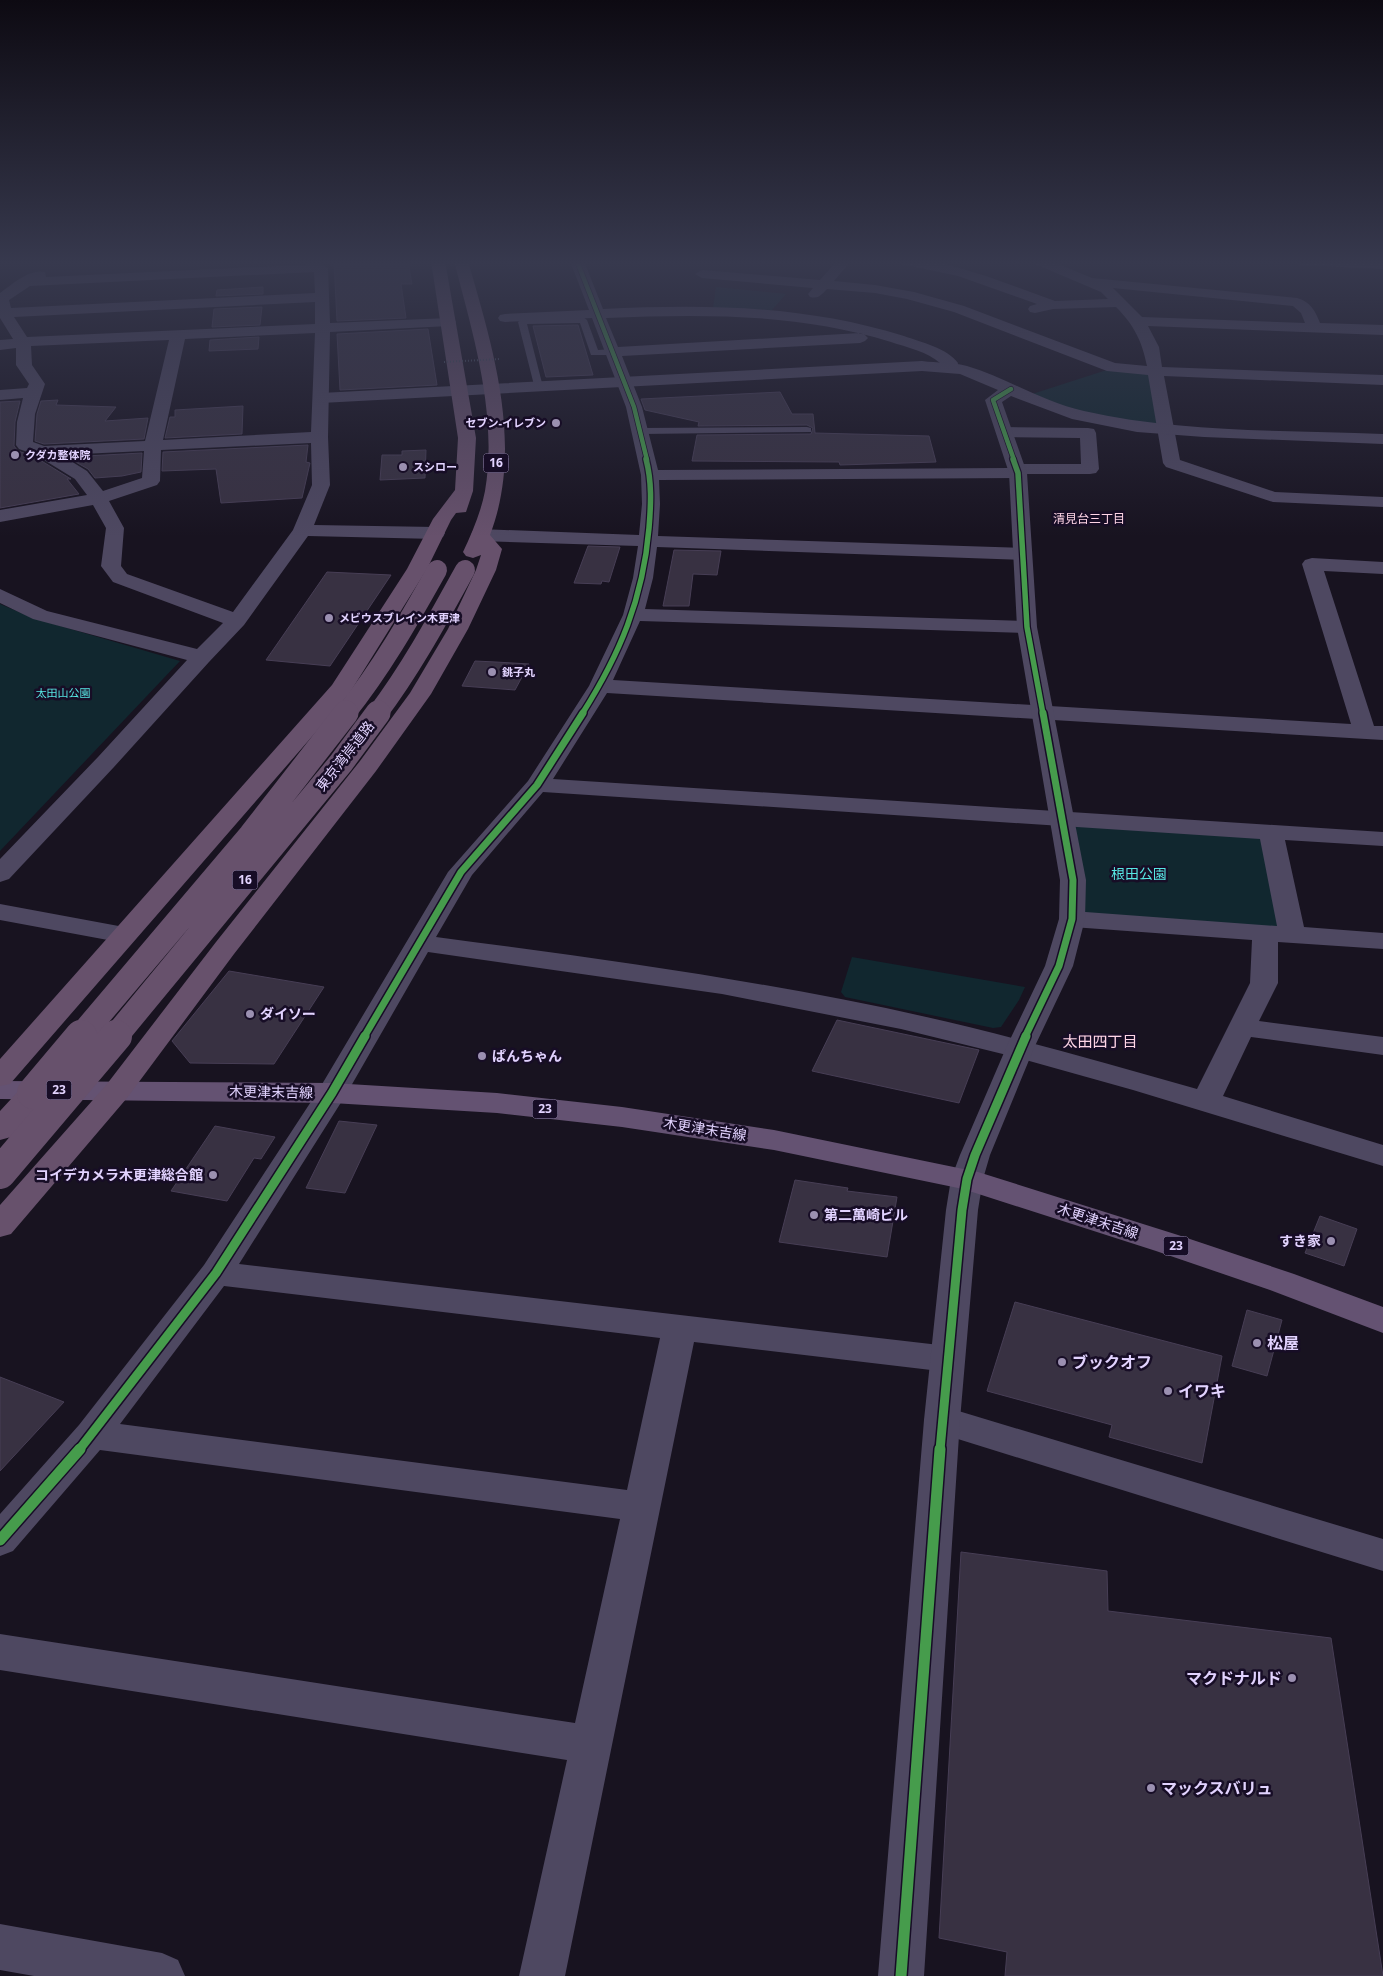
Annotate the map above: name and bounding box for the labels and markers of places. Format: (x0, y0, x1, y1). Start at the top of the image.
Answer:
place label: セブン-イレブン (465, 415, 546, 430)
marker: セブン-イレブン (550, 417, 562, 429)
place label: クダカ整体院 (25, 447, 91, 462)
marker: クダカ整体院 (9, 449, 21, 461)
place label: スシロー (413, 459, 457, 474)
marker: スシロー (397, 461, 409, 473)
place label: メビウスブレイン木更津 (339, 610, 460, 625)
marker: メビウスブレイン木更津 (323, 612, 335, 624)
place label: 銚子丸 (502, 664, 535, 679)
marker: 銚子丸 (486, 666, 498, 678)
place label: ダイソー (260, 1004, 316, 1023)
marker: ダイソー (244, 1008, 256, 1020)
place label: ぱんちゃん (492, 1046, 562, 1065)
marker: ぱんちゃん (476, 1050, 488, 1062)
place label: コイデカメラ木更津総合館 (35, 1165, 203, 1184)
marker: コイデカメラ木更津総合館 (207, 1169, 219, 1181)
place label: 第二萬崎ビル (824, 1205, 908, 1224)
marker: 第二萬崎ビル (808, 1209, 820, 1221)
place label: すき家 (1279, 1231, 1321, 1250)
marker: すき家 (1325, 1235, 1337, 1247)
place label: 松屋 (1267, 1332, 1299, 1354)
marker: 松屋 (1251, 1337, 1263, 1349)
place label: ブックオフ (1072, 1351, 1152, 1373)
marker: ブックオフ (1056, 1356, 1068, 1368)
place label: イワキ (1178, 1380, 1226, 1402)
marker: イワキ (1162, 1385, 1174, 1397)
place label: マクドナルド (1186, 1667, 1282, 1689)
marker: マクドナルド (1286, 1672, 1298, 1684)
place label: マックスバリュ (1161, 1777, 1273, 1799)
marker: マックスバリュ (1145, 1782, 1157, 1794)

